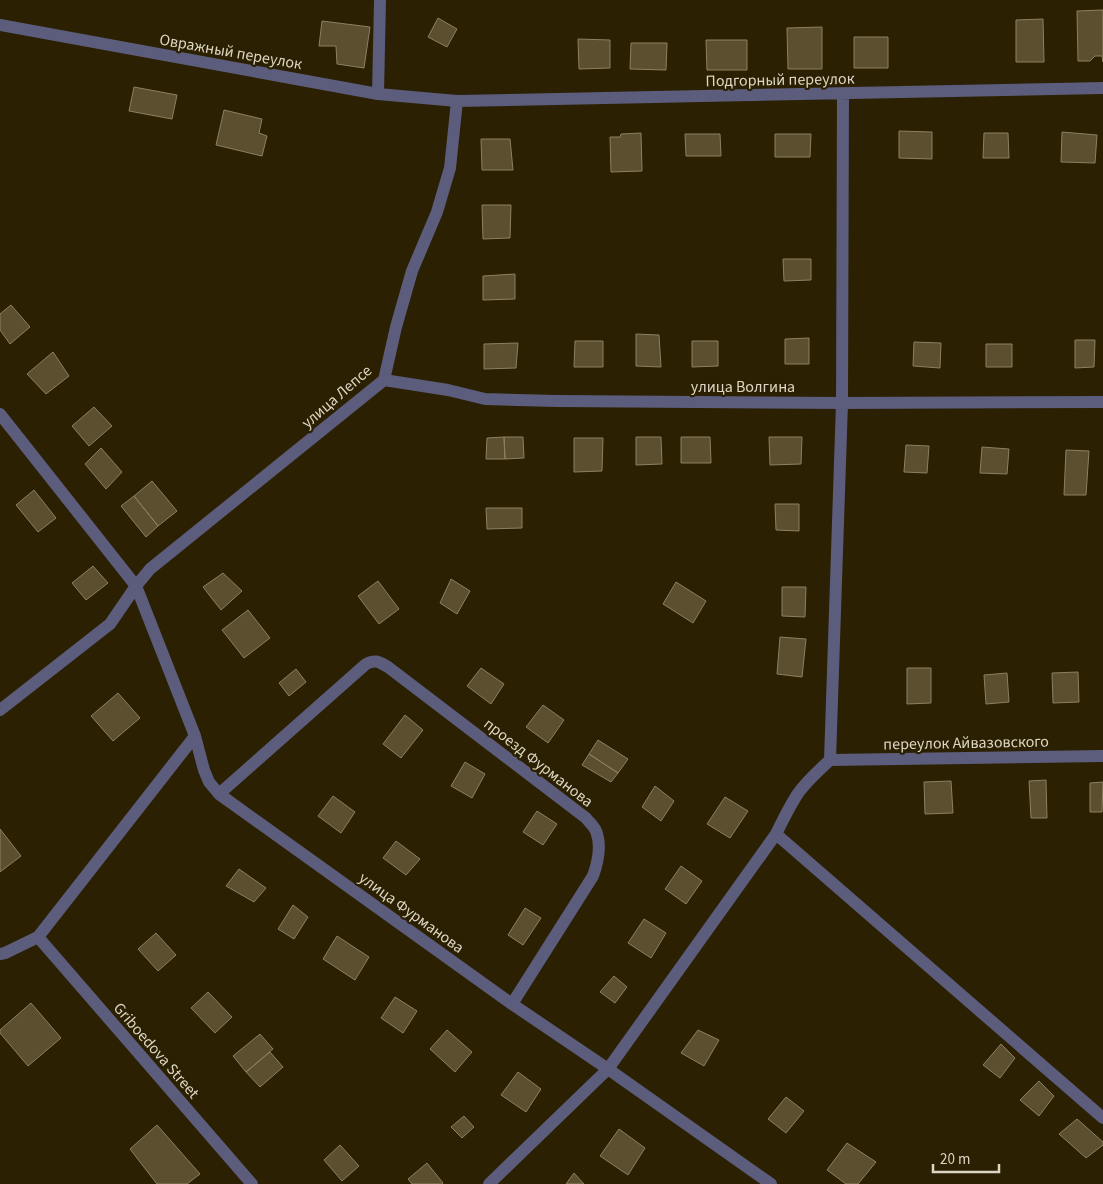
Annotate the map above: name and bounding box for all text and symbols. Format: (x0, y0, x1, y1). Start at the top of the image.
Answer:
street label: Овражный переулок (158, 29, 304, 75)
street label: Подгорный переулок (705, 68, 855, 92)
street label: улица Лепсе (297, 360, 377, 434)
street label: улица Волгина (691, 376, 795, 398)
street label: проезд Фурманова (479, 713, 598, 813)
street label: переулок Айвазовского (883, 731, 1049, 755)
street label: улица Фурманова (354, 867, 469, 959)
street label: Griboedova Street (108, 998, 205, 1104)
scale bar (933, 1142, 999, 1174)
text: 20 m (940, 1149, 970, 1170)

